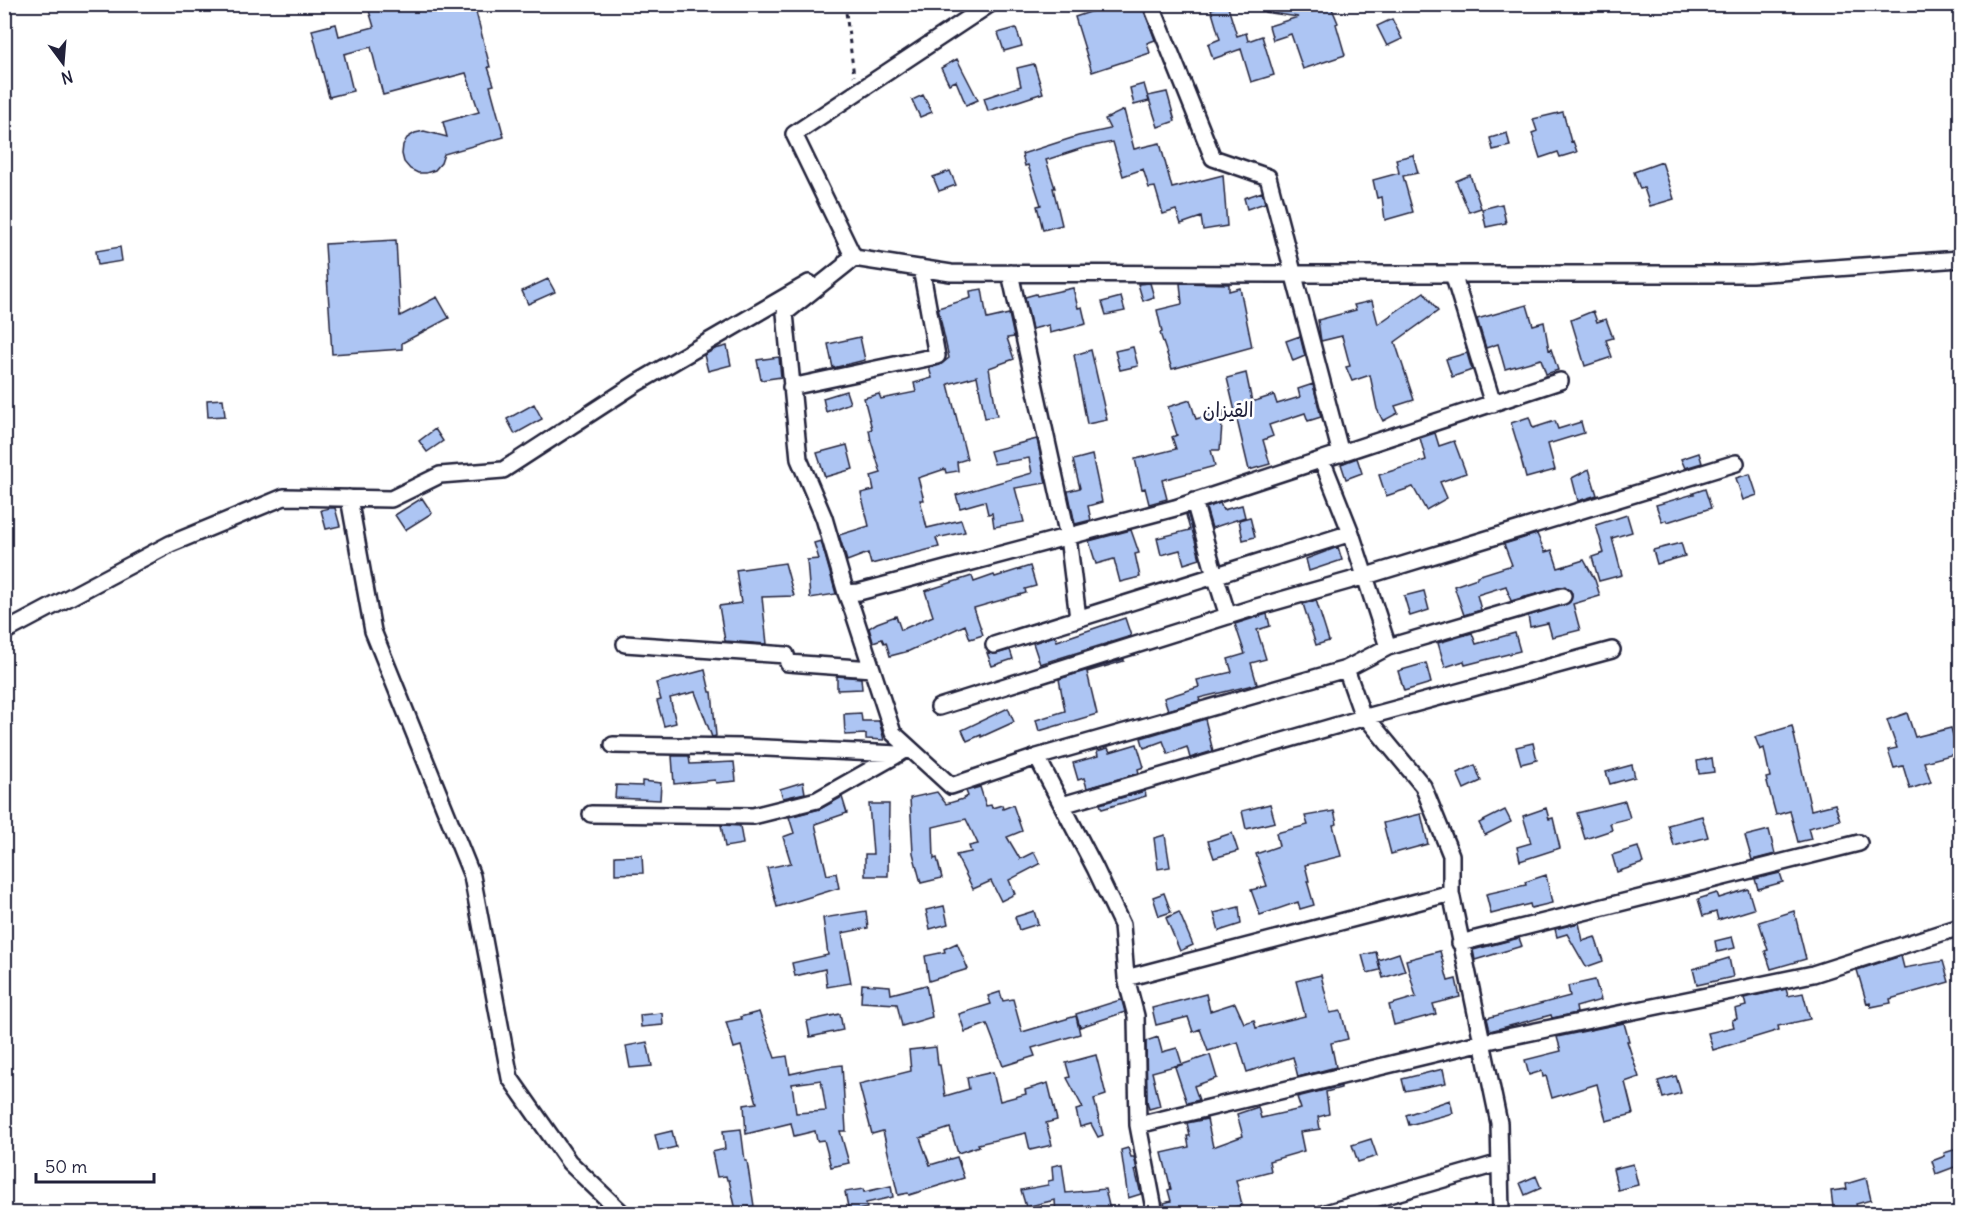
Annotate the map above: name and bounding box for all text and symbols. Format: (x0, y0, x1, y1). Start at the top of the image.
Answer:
north arrow (33, 33, 93, 93)
text: N (59, 66, 75, 89)
district label: القيزان (1202, 397, 1254, 422)
scale bar (36, 1146, 154, 1184)
text: 50 m (45, 1155, 87, 1178)

